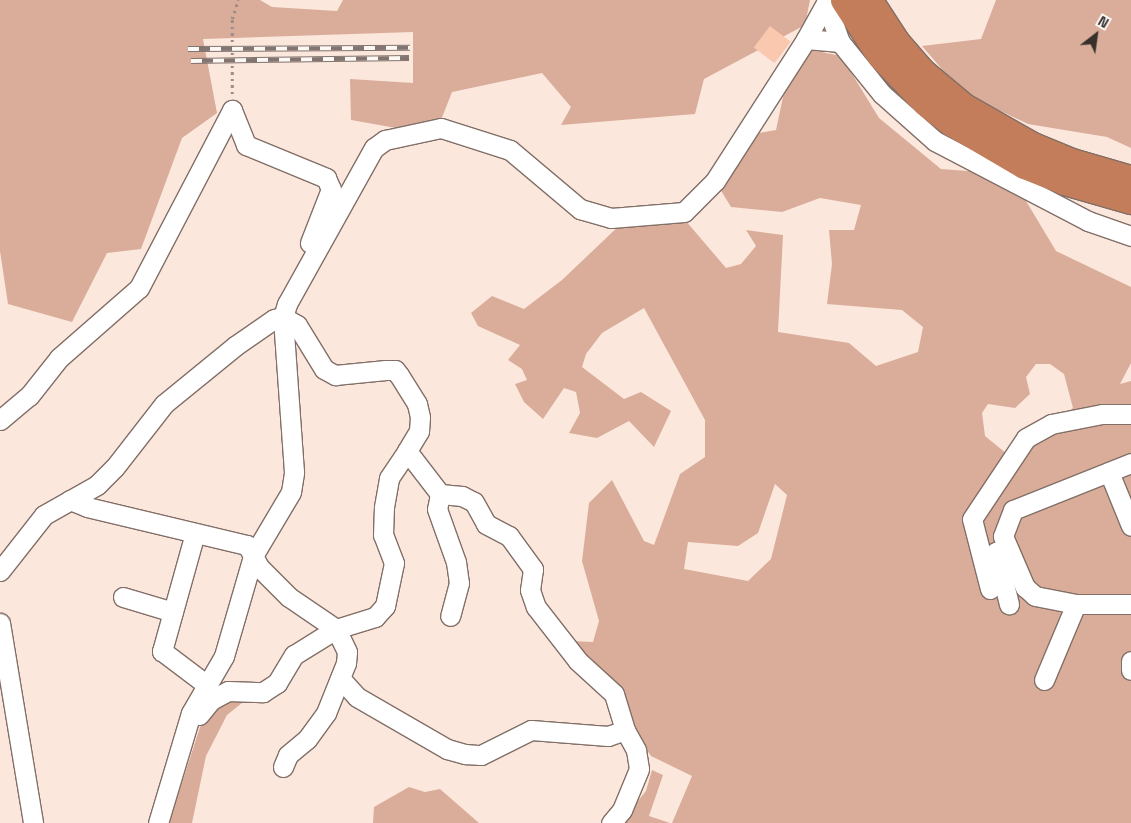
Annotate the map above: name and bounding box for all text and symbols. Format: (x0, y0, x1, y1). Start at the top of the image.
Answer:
north arrow (1071, 10, 1121, 60)
text: N (1095, 12, 1112, 32)

